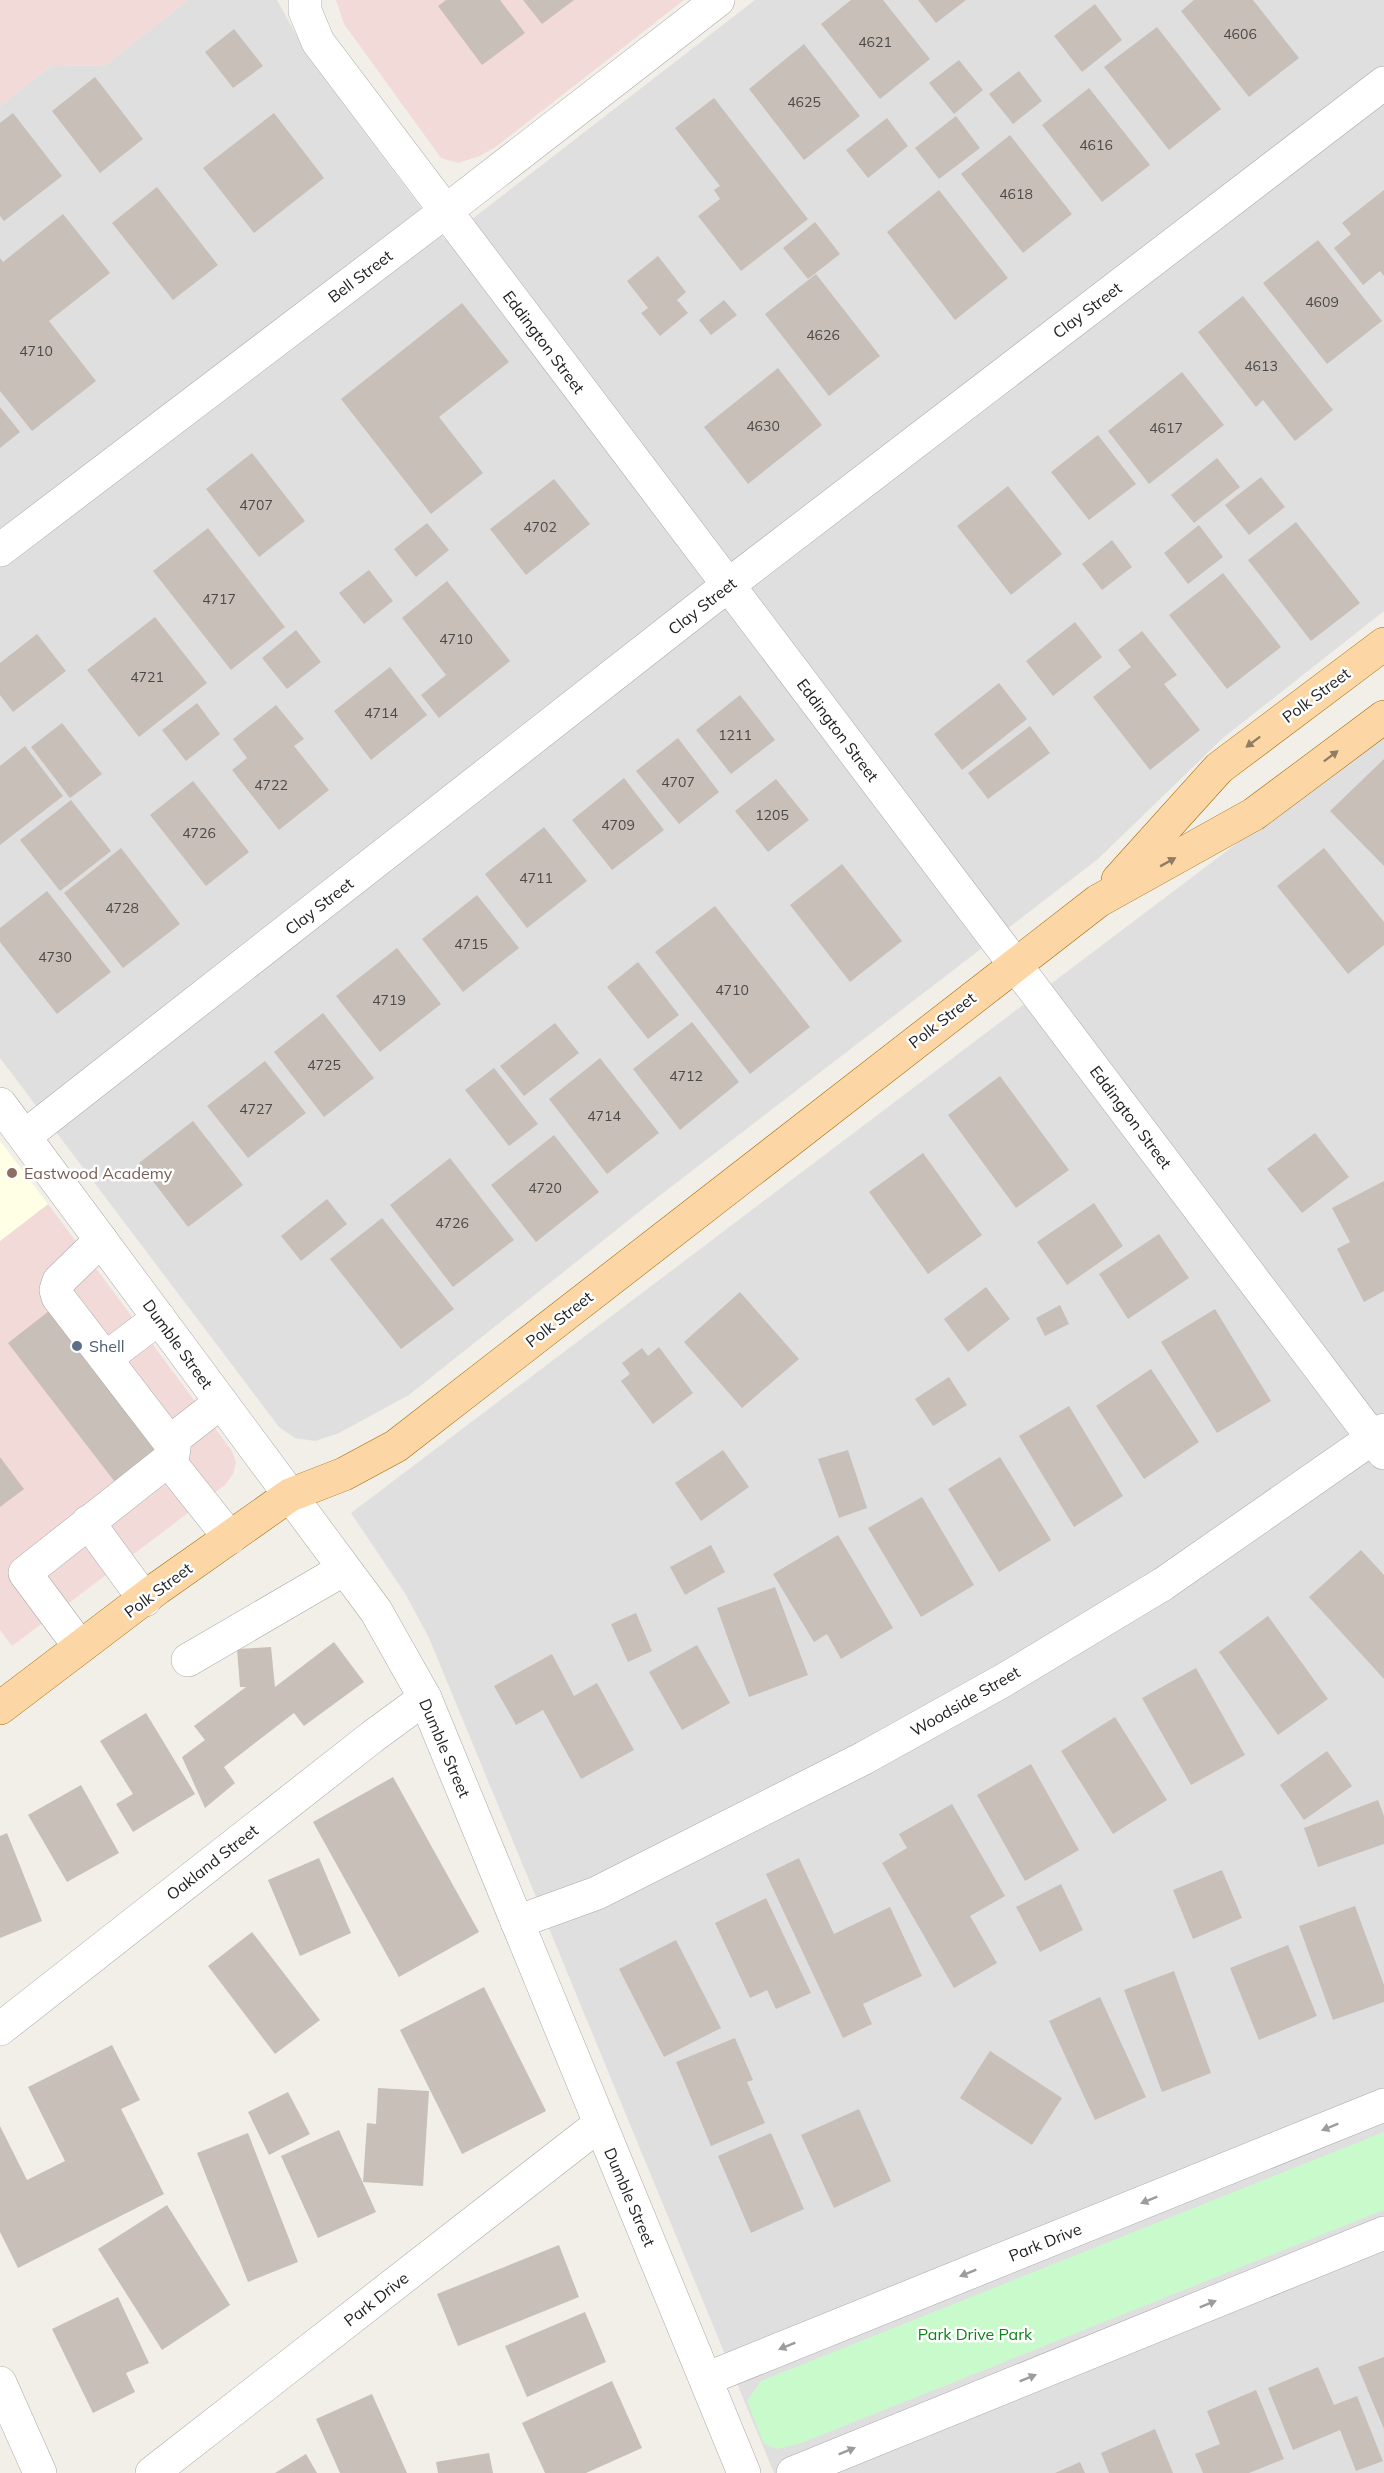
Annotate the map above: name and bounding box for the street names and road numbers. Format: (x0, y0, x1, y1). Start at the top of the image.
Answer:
street label: Bell Street (324, 245, 397, 307)
street label: Clay Street (1049, 277, 1126, 342)
street label: Eddington Street (499, 287, 589, 398)
street label: Clay Street (664, 573, 740, 639)
street label: Polk Street (1278, 663, 1354, 727)
street label: Eddington Street (793, 675, 883, 786)
street label: Clay Street (281, 873, 357, 939)
street label: Polk Street (904, 987, 980, 1052)
street label: Eddington Street (1086, 1062, 1176, 1173)
street label: Polk Street (521, 1286, 597, 1351)
street label: Dumble Street (139, 1295, 217, 1393)
street label: Polk Street (120, 1558, 196, 1622)
street label: Woodside Street (907, 1661, 1024, 1740)
street label: Dumble Street (415, 1695, 475, 1801)
street label: Oakland Street (162, 1820, 262, 1904)
street label: Dumble Street (600, 2144, 660, 2250)
street label: Park Drive (1006, 2218, 1084, 2266)
street label: Park Drive (340, 2268, 412, 2330)

